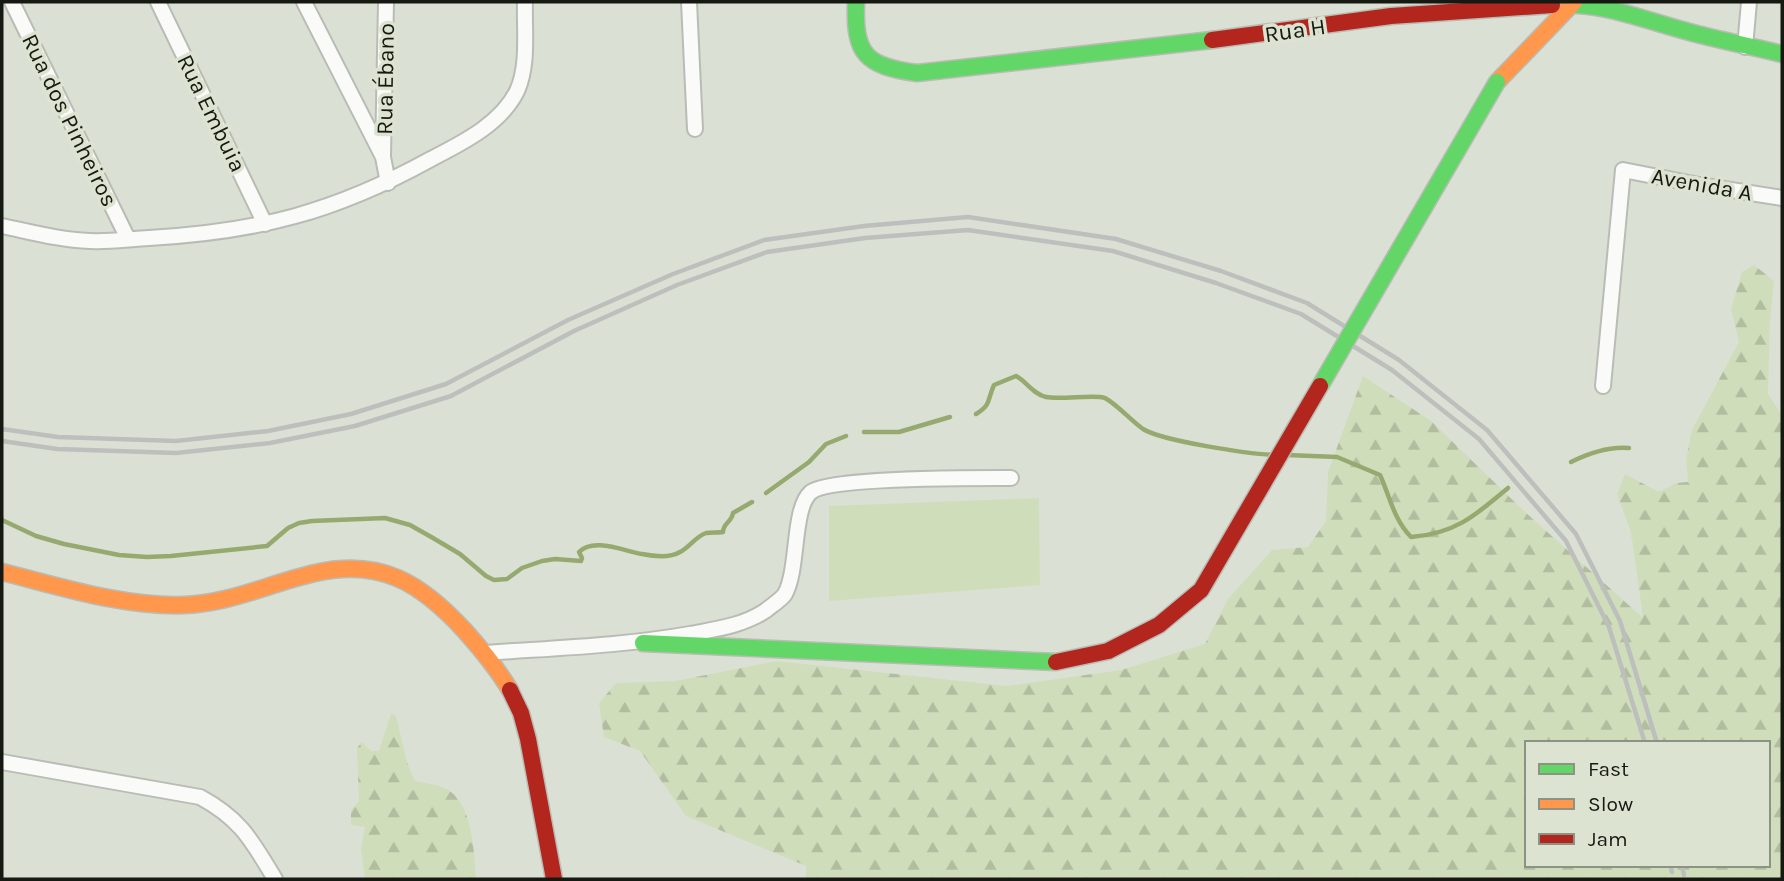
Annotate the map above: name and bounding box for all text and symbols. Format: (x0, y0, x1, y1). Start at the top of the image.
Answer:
street label: Rua H (1263, 13, 1327, 48)
street label: Rua Ébano (371, 23, 400, 135)
street label: Rua dos Pinheiros (16, 29, 123, 211)
street label: Rua Embuia (171, 50, 252, 177)
street label: Avenida A (1649, 162, 1754, 207)
legend (1525, 741, 1770, 867)
text: Fast (1588, 757, 1629, 781)
text: Slow (1588, 792, 1633, 816)
text: Jam (1588, 827, 1628, 851)

